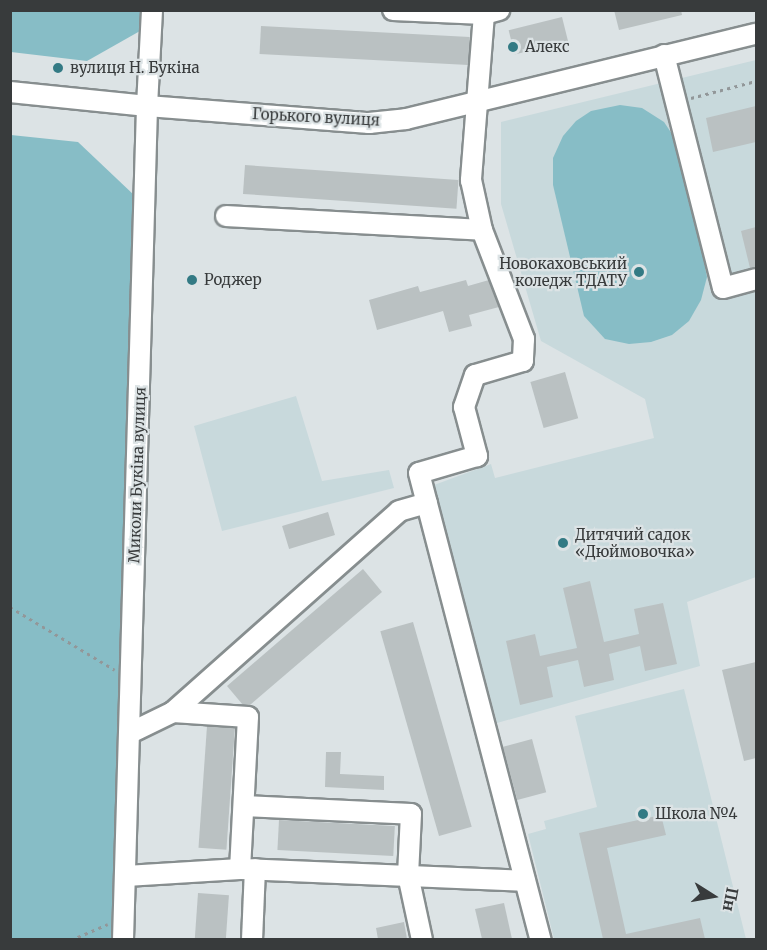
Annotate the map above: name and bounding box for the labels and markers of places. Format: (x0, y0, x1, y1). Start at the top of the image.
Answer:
place label: Алекс (525, 38, 570, 56)
marker: Алекс (506, 40, 520, 54)
place label: вулиця Н. Букіна (70, 59, 200, 77)
marker: вулиця Н. Букіна (51, 61, 65, 75)
place label: Новокаховський коледж ТДАТУ (499, 254, 627, 289)
marker: Новокаховський коледж ТДАТУ (632, 265, 646, 279)
place label: Роджер (204, 271, 262, 289)
marker: Роджер (185, 273, 199, 287)
place label: Дитячий садок «Дюймовочка» (575, 525, 695, 560)
marker: Дитячий садок «Дюймовочка» (556, 536, 570, 550)
place label: Школа №4 (655, 805, 737, 823)
marker: Школа №4 (636, 807, 650, 821)

